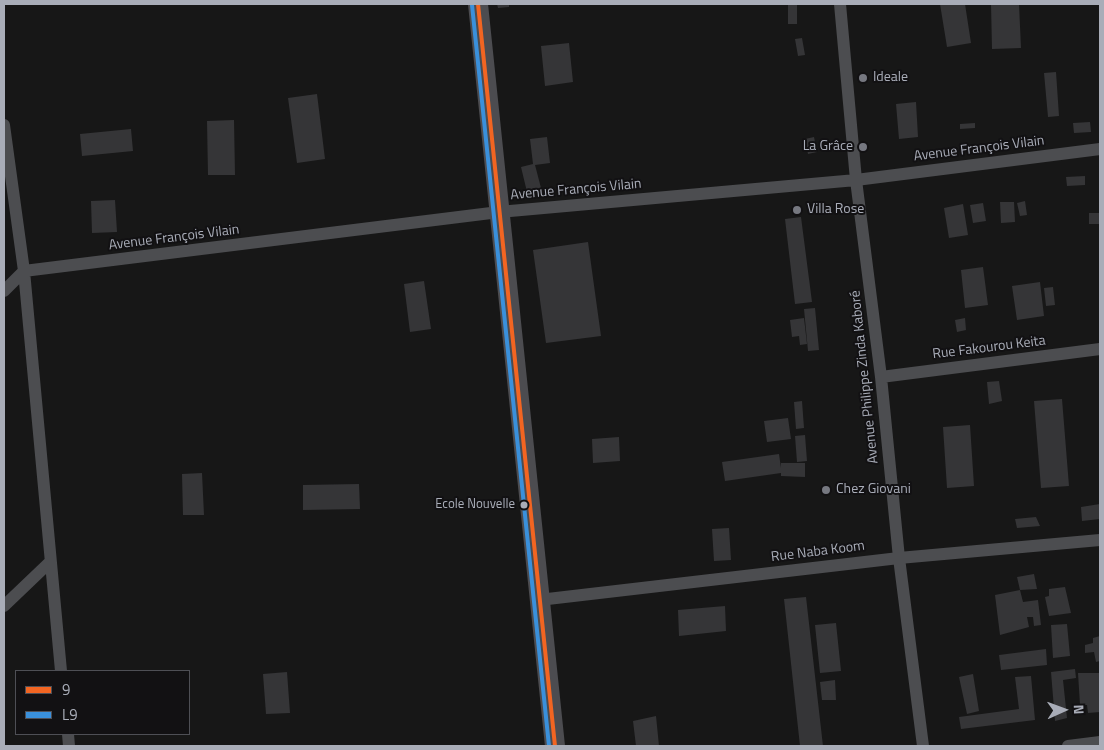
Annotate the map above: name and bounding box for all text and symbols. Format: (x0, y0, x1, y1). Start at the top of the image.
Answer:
place label: Ideale (873, 70, 908, 86)
marker: Ideale (857, 72, 869, 84)
street label: Avenue François Vilain (913, 133, 1045, 165)
place label: La Grâce (803, 139, 853, 155)
marker: La Grâce (857, 141, 869, 153)
street label: Avenue François Vilain (510, 176, 642, 204)
place label: Villa Rose (807, 202, 864, 218)
marker: Villa Rose (791, 204, 803, 216)
street label: Avenue François Vilain (108, 222, 240, 254)
street label: Avenue Philippe Zinda Kaboré (848, 290, 882, 464)
street label: Rue Fakourou Keita (931, 333, 1047, 363)
place label: Chez Giovani (836, 482, 911, 498)
marker: Chez Giovani (820, 484, 832, 496)
place label: Ecole Nouvelle (435, 497, 515, 513)
marker: Ecole Nouvelle (519, 500, 529, 510)
street label: Rue Naba Koom (770, 538, 866, 566)
legend (15, 670, 190, 735)
text: 9 (62, 678, 70, 701)
north arrow (1039, 685, 1089, 735)
text: L9 (62, 703, 78, 726)
text: N (1069, 704, 1090, 715)

